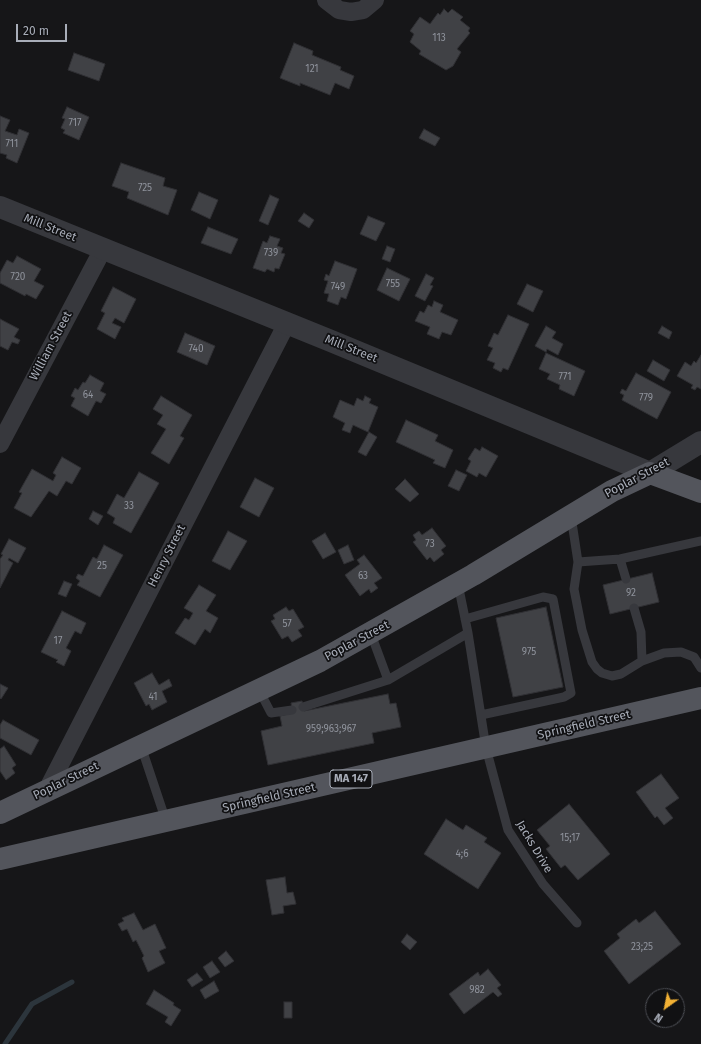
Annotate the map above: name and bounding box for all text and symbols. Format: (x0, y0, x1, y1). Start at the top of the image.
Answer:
scale bar (18, 16, 69, 42)
text: 20 m (23, 24, 49, 38)
house number: 113 (432, 32, 446, 44)
house number: 121 (305, 63, 319, 75)
house number: 717 (68, 117, 82, 129)
house number: 711 (6, 138, 18, 150)
house number: 725 (138, 182, 152, 194)
street label: Mill Street (22, 211, 78, 245)
house number: 739 (264, 247, 278, 259)
house number: 720 (11, 271, 25, 283)
house number: 755 (386, 278, 400, 290)
house number: 749 (331, 281, 345, 293)
street label: William Street (27, 309, 75, 383)
street label: Mill Street (323, 332, 379, 366)
house number: 740 (189, 343, 203, 355)
house number: 771 (558, 371, 572, 383)
house number: 64 (83, 389, 93, 401)
house number: 779 (639, 392, 653, 404)
street label: Poplar Street (602, 455, 672, 501)
house number: 33 (124, 500, 134, 512)
street label: Henry Street (145, 522, 189, 590)
house number: 73 (425, 538, 435, 550)
house number: 25 (97, 560, 107, 572)
house number: 63 (358, 570, 368, 582)
house number: 92 (626, 587, 636, 599)
house number: 57 (282, 618, 292, 630)
street label: Poplar Street (322, 618, 392, 664)
house number: 17 (54, 635, 62, 647)
house number: 975 (522, 646, 536, 658)
house number: 41 (148, 691, 158, 703)
street label: Springfield Street (536, 707, 632, 743)
house number: 959;963;967 (306, 723, 356, 735)
street label: Poplar Street (31, 759, 101, 803)
road number: MA 147 (330, 770, 372, 788)
street label: Springfield Street (221, 780, 317, 816)
street label: Jacks Drive (513, 818, 555, 876)
house number: 15;17 (560, 832, 580, 844)
house number: 4;6 (455, 848, 469, 860)
house number: 23;25 (631, 941, 653, 953)
house number: 982 (469, 984, 485, 996)
north arrow (645, 988, 685, 1028)
text: N (652, 1010, 665, 1025)

